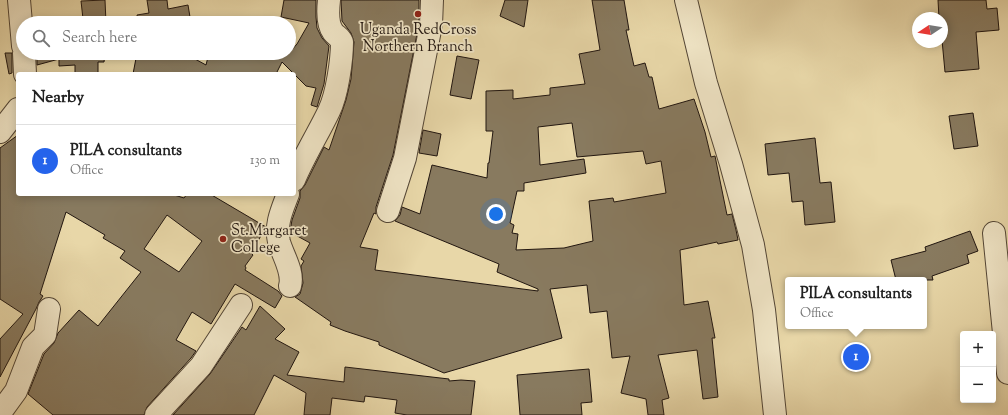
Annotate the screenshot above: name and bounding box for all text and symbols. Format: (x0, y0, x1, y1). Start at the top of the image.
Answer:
marker: Uganda RedCross Northern Branch (413, 9, 423, 19)
north arrow (912, 12, 948, 48)
search box (16, 16, 296, 60)
place label: Uganda RedCross Northern Branch (360, 20, 476, 58)
icon: search (30, 27, 52, 49)
text: Search here (62, 28, 137, 49)
text: Nearby (32, 86, 84, 110)
text: PILA consultants (70, 141, 182, 162)
text: 1 (43, 152, 47, 170)
text: 130 m (250, 152, 280, 170)
text: Office (70, 162, 103, 180)
your location (486, 204, 506, 224)
place label: St.Margaret College (231, 221, 307, 259)
marker: St.Margaret College (218, 234, 228, 244)
popup (785, 277, 927, 329)
text: PILA consultants (800, 284, 912, 305)
text: Office (800, 305, 833, 323)
map controls (960, 331, 996, 403)
button: + (960, 331, 996, 367)
pin: 1 (843, 342, 869, 372)
button: − (960, 367, 996, 403)

